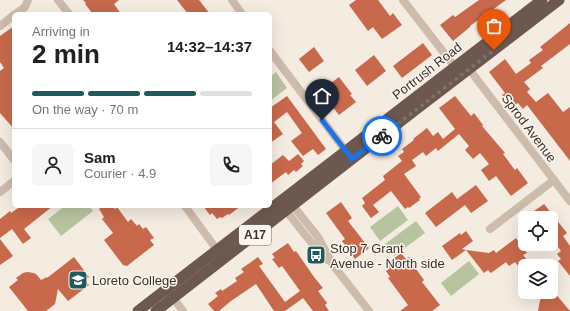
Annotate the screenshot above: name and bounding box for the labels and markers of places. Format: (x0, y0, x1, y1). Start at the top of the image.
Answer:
pin (477, 9, 511, 50)
pin (305, 79, 339, 120)
place label: Stop 7 Grant Avenue - North side (330, 241, 445, 271)
bus stop icon: Stop 7 Grant Avenue - North side (305, 244, 327, 266)
school or university icon: Loreto College (67, 269, 89, 291)
place label: Loreto College (92, 273, 177, 288)

